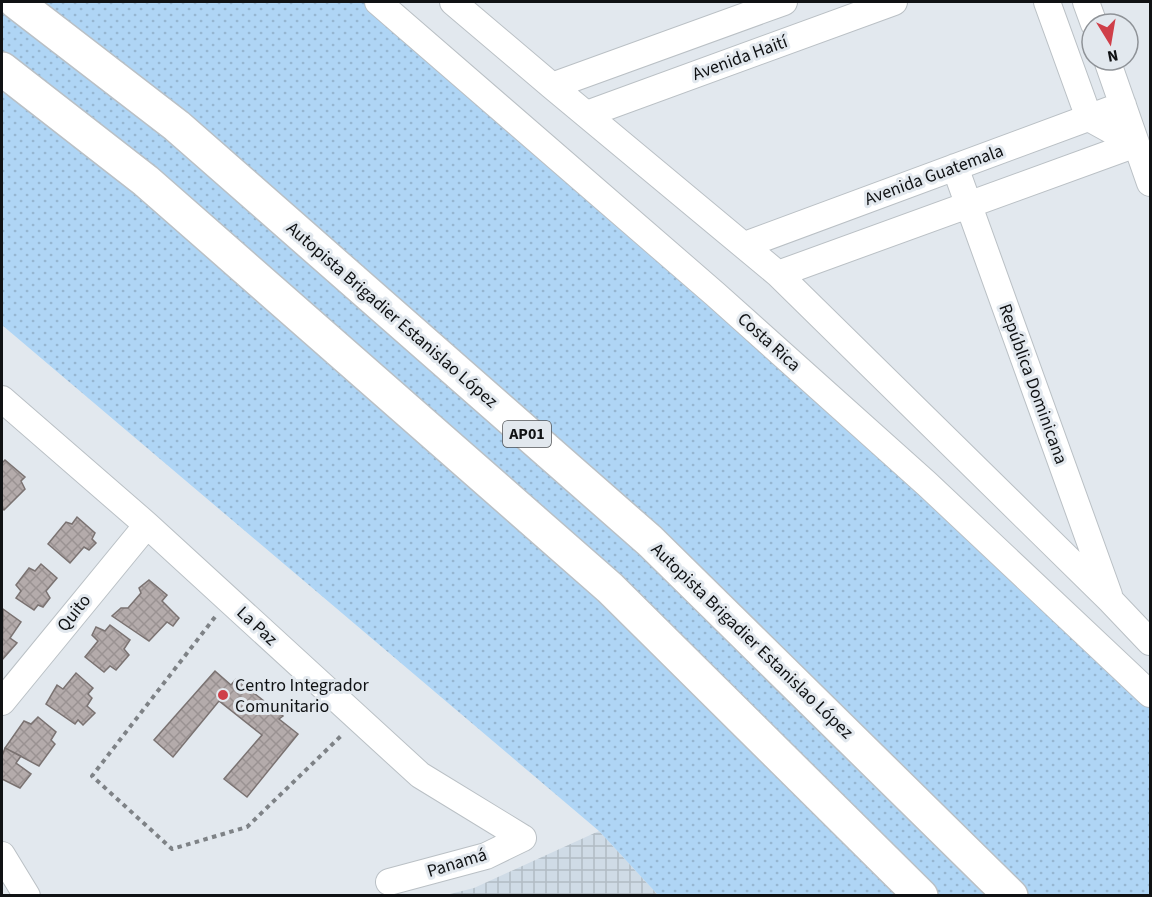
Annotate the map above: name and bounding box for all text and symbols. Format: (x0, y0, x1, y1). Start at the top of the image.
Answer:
north arrow (1080, 12, 1140, 72)
street label: Avenida Haití (689, 29, 792, 87)
text: N (1105, 44, 1120, 68)
street label: Avenida Guatemala (861, 138, 1007, 212)
street label: Autopista Brigadier Estanislao López (281, 216, 503, 414)
street label: República Dominicana (992, 300, 1074, 468)
street label: Costa Rica (732, 307, 806, 377)
road number: AP01 (503, 421, 551, 447)
street label: Autopista Brigadier Estanislao López (645, 537, 859, 745)
street label: Quito (51, 589, 97, 637)
street label: La Paz (231, 601, 283, 652)
place label: Centro Integrador Comunitario (235, 673, 369, 719)
marker: Centro Integrador Comunitario (216, 688, 230, 702)
street label: Panamá (424, 842, 490, 884)

